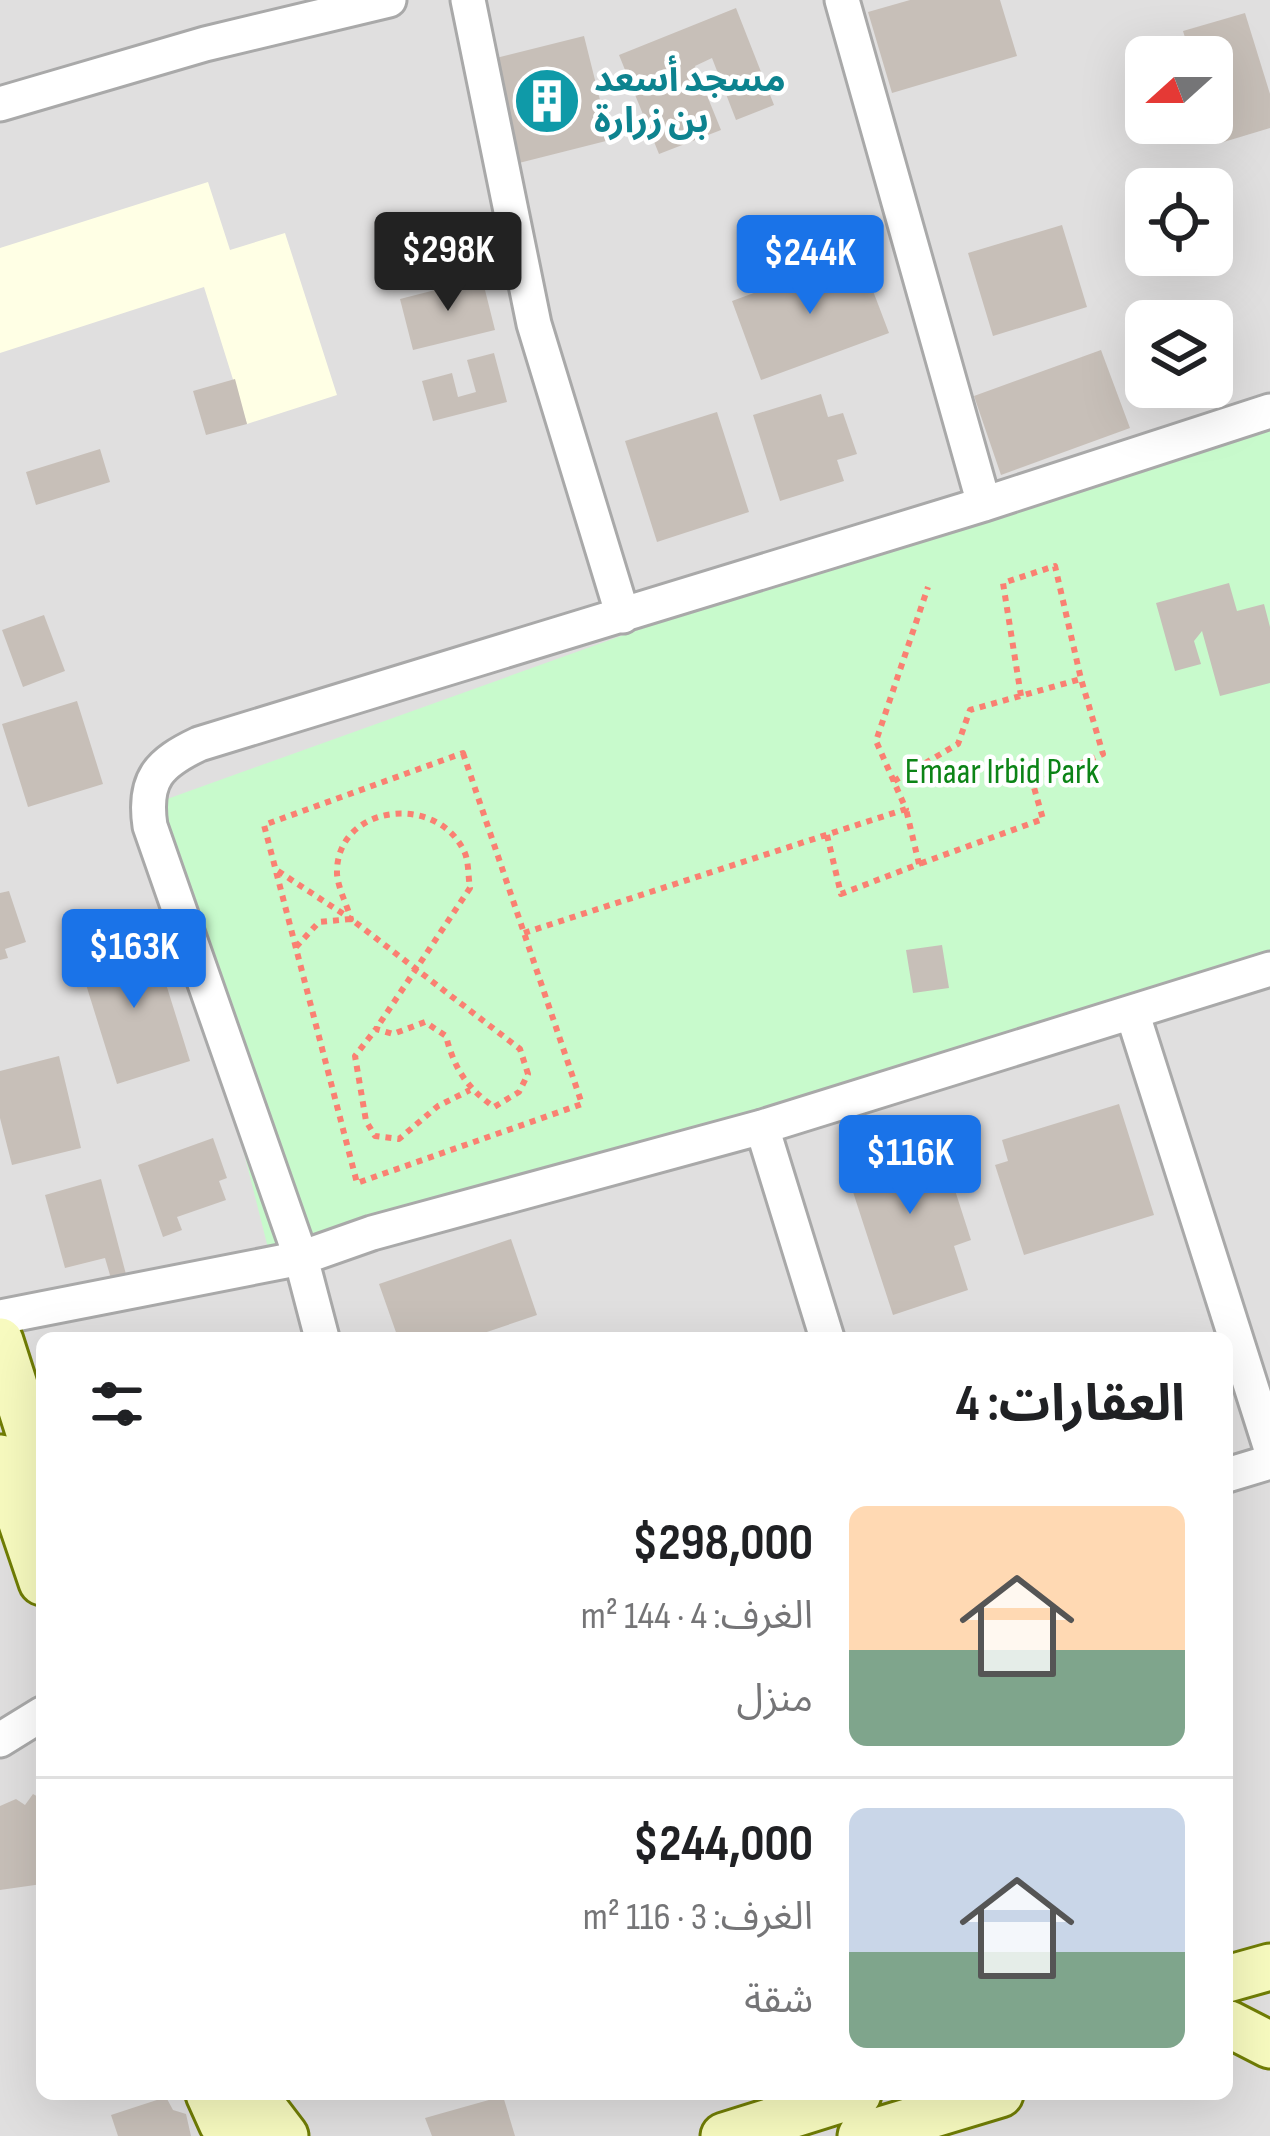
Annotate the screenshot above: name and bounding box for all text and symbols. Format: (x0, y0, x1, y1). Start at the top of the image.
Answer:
north arrow (1125, 36, 1233, 144)
map controls (1125, 36, 1233, 408)
place label: مسجد أسعد بن زرارة (594, 55, 786, 143)
building icon: مسجد أسعد بن زرارة (512, 66, 582, 136)
button: locate (1125, 168, 1233, 276)
pin: $298K (364, 212, 532, 314)
pin: $244K (726, 215, 894, 317)
text: $298K (401, 227, 495, 274)
text: $244K (764, 230, 856, 277)
button: layers (1125, 300, 1233, 408)
park label: Emaar Irbid Park (905, 751, 1099, 794)
pin: $163K (50, 909, 218, 1011)
text: $163K (89, 924, 179, 971)
pin: $116K (826, 1115, 994, 1217)
text: $116K (866, 1130, 954, 1177)
icon: filters (84, 1371, 150, 1437)
text: العقارات: 4 (956, 1374, 1185, 1435)
text: $298,000 (632, 1513, 813, 1574)
icon: home (945, 1554, 1089, 1698)
text: الغرف: 4 · 144 m² (581, 1593, 813, 1640)
text: منزل (737, 1676, 813, 1723)
text: $244,000 (633, 1814, 813, 1875)
icon: home (945, 1856, 1089, 2000)
text: الغرف: 3 · 116 m² (583, 1894, 813, 1941)
text: شقة (744, 1977, 813, 2024)

